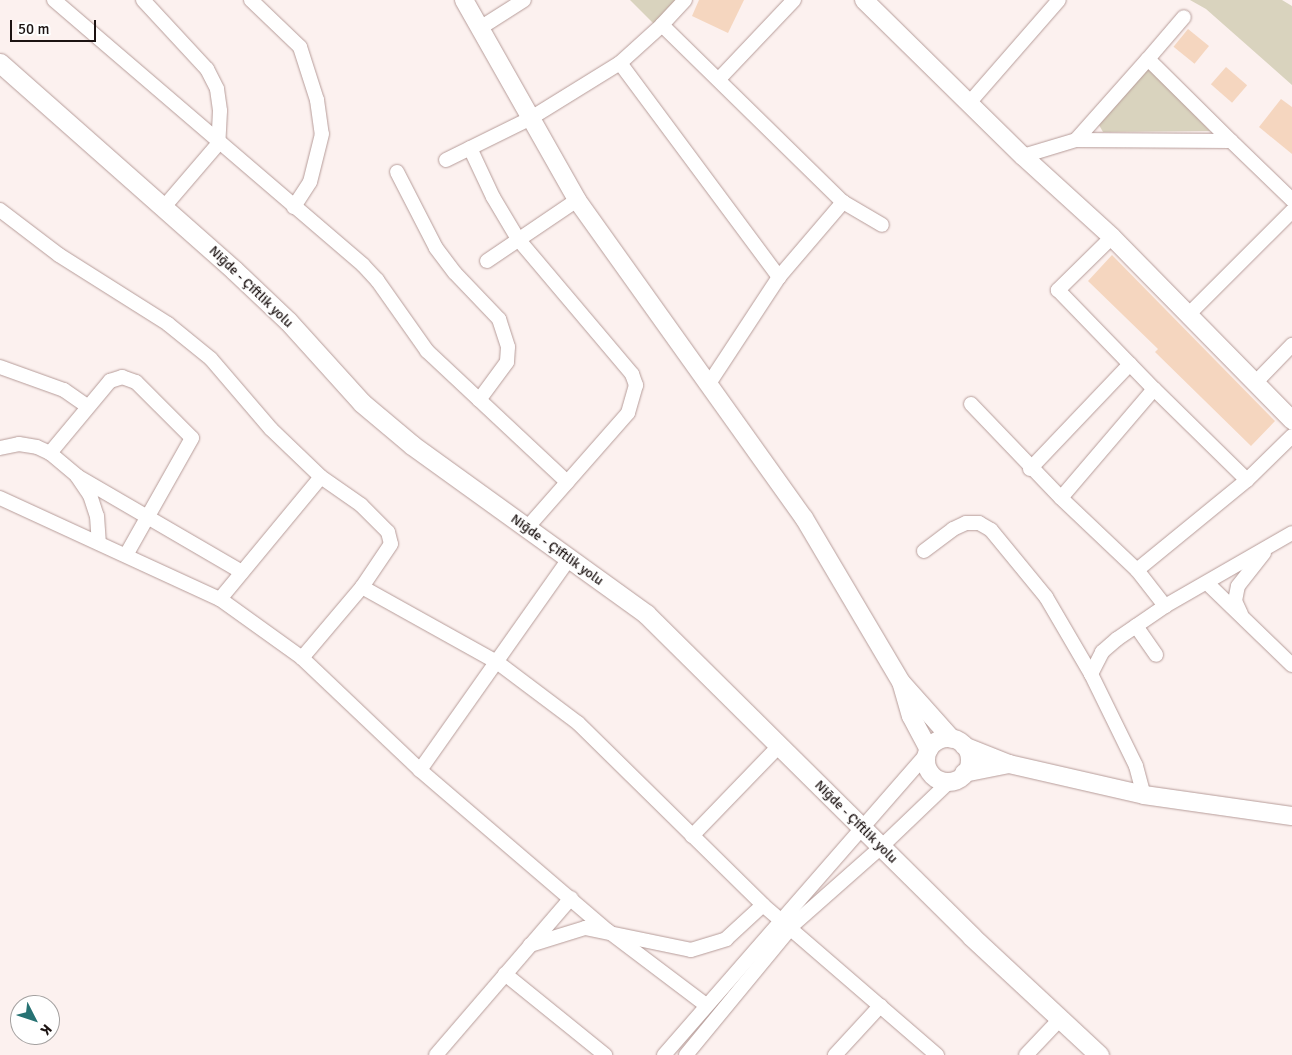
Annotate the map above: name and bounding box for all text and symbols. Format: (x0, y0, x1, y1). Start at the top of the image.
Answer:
scale bar (12, 10, 99, 42)
text: 50 m (18, 20, 49, 38)
street label: Niğde - Çiftlik yolu (205, 243, 297, 331)
street label: Niğde - Çiftlik yolu (507, 511, 607, 589)
street label: Niğde - Çiftlik yolu (811, 777, 901, 867)
north arrow (10, 995, 60, 1045)
text: K (37, 1021, 55, 1038)

